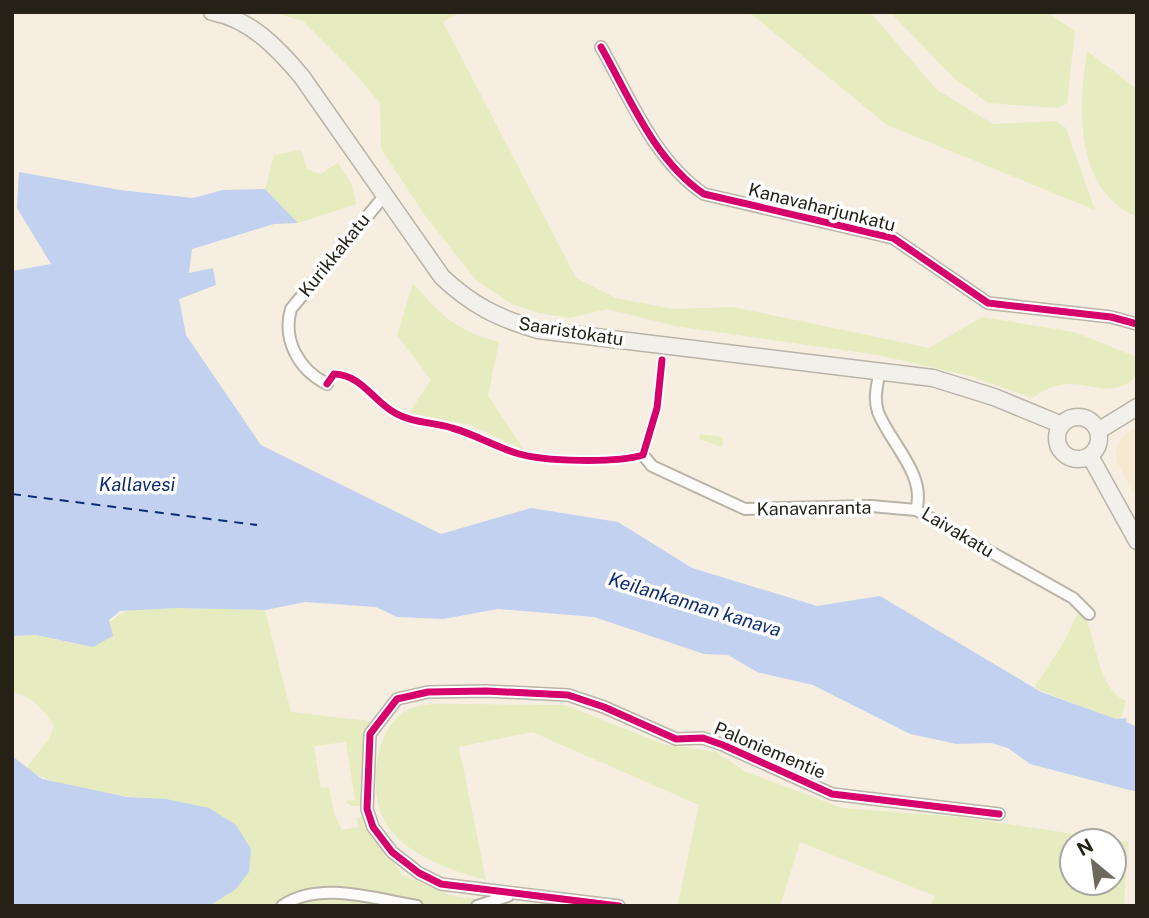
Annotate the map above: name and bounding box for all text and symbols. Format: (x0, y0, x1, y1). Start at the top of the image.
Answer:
street label: Kanavaharjunkatu (746, 179, 898, 235)
street label: Kurikkakatu (294, 209, 374, 301)
street label: Saaristokatu (517, 312, 625, 350)
water label: Kallavesi (99, 473, 175, 495)
street label: Kanavanranta (756, 496, 872, 520)
street label: Laivakatu (918, 502, 998, 562)
water label: Keilankannan kanava (606, 567, 784, 641)
street label: Paloniementie (711, 717, 829, 783)
north arrow (1058, 827, 1128, 897)
text: N (1073, 834, 1097, 860)

